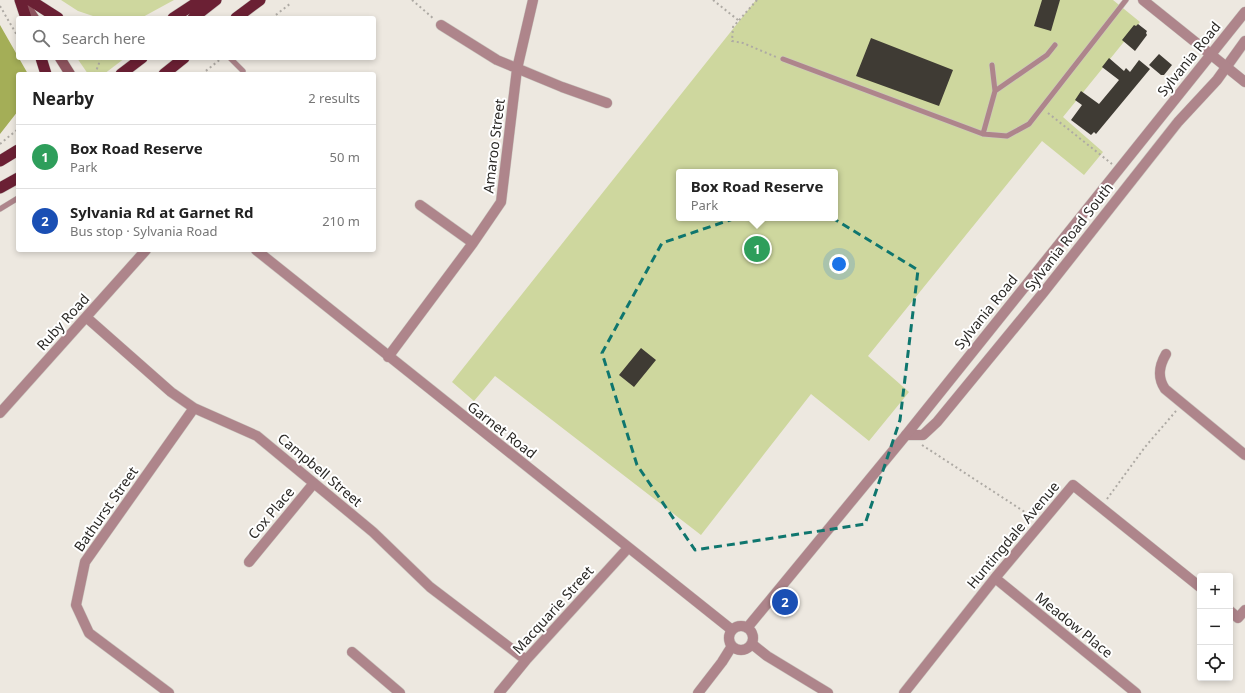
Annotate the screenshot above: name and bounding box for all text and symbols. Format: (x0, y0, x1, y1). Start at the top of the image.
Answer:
search box (16, 16, 376, 60)
street label: Sylvania Road (1153, 17, 1225, 100)
icon: search (30, 27, 52, 49)
text: Search here (62, 28, 145, 48)
text: Nearby (32, 87, 94, 110)
text: 2 results (308, 89, 360, 107)
street label: Amaroo Street (478, 98, 509, 194)
text: Box Road Reserve (70, 138, 203, 158)
text: 1 (41, 148, 49, 166)
text: 50 m (330, 148, 360, 166)
text: Park (70, 158, 97, 176)
popup (676, 169, 838, 221)
text: Box Road Reserve (691, 176, 823, 196)
street label: Sylvania Road South (1020, 178, 1117, 295)
text: Park (691, 196, 718, 214)
text: Sylvania Rd at Garnet Rd (70, 202, 254, 222)
text: 2 (41, 212, 49, 230)
text: 210 m (322, 212, 360, 230)
text: Bus stop · Sylvania Road (70, 222, 217, 240)
pin: 1 (744, 234, 770, 264)
your location (829, 254, 849, 274)
street label: Sylvania Road (950, 270, 1022, 353)
street label: Ruby Road (32, 289, 93, 354)
street label: Garnet Road (464, 397, 541, 463)
street label: Campbell Street (274, 429, 367, 511)
street label: Bathurst Street (69, 462, 142, 555)
street label: Huntingdale Avenue (962, 477, 1063, 592)
street label: Cox Place (243, 483, 298, 543)
street label: Macquarie Street (508, 562, 597, 658)
map controls (1197, 573, 1233, 681)
button: + (1197, 573, 1233, 609)
pin: 2 (772, 587, 798, 617)
street label: Meadow Place (1032, 588, 1117, 662)
button: − (1197, 609, 1233, 645)
button: locate (1197, 645, 1233, 681)

